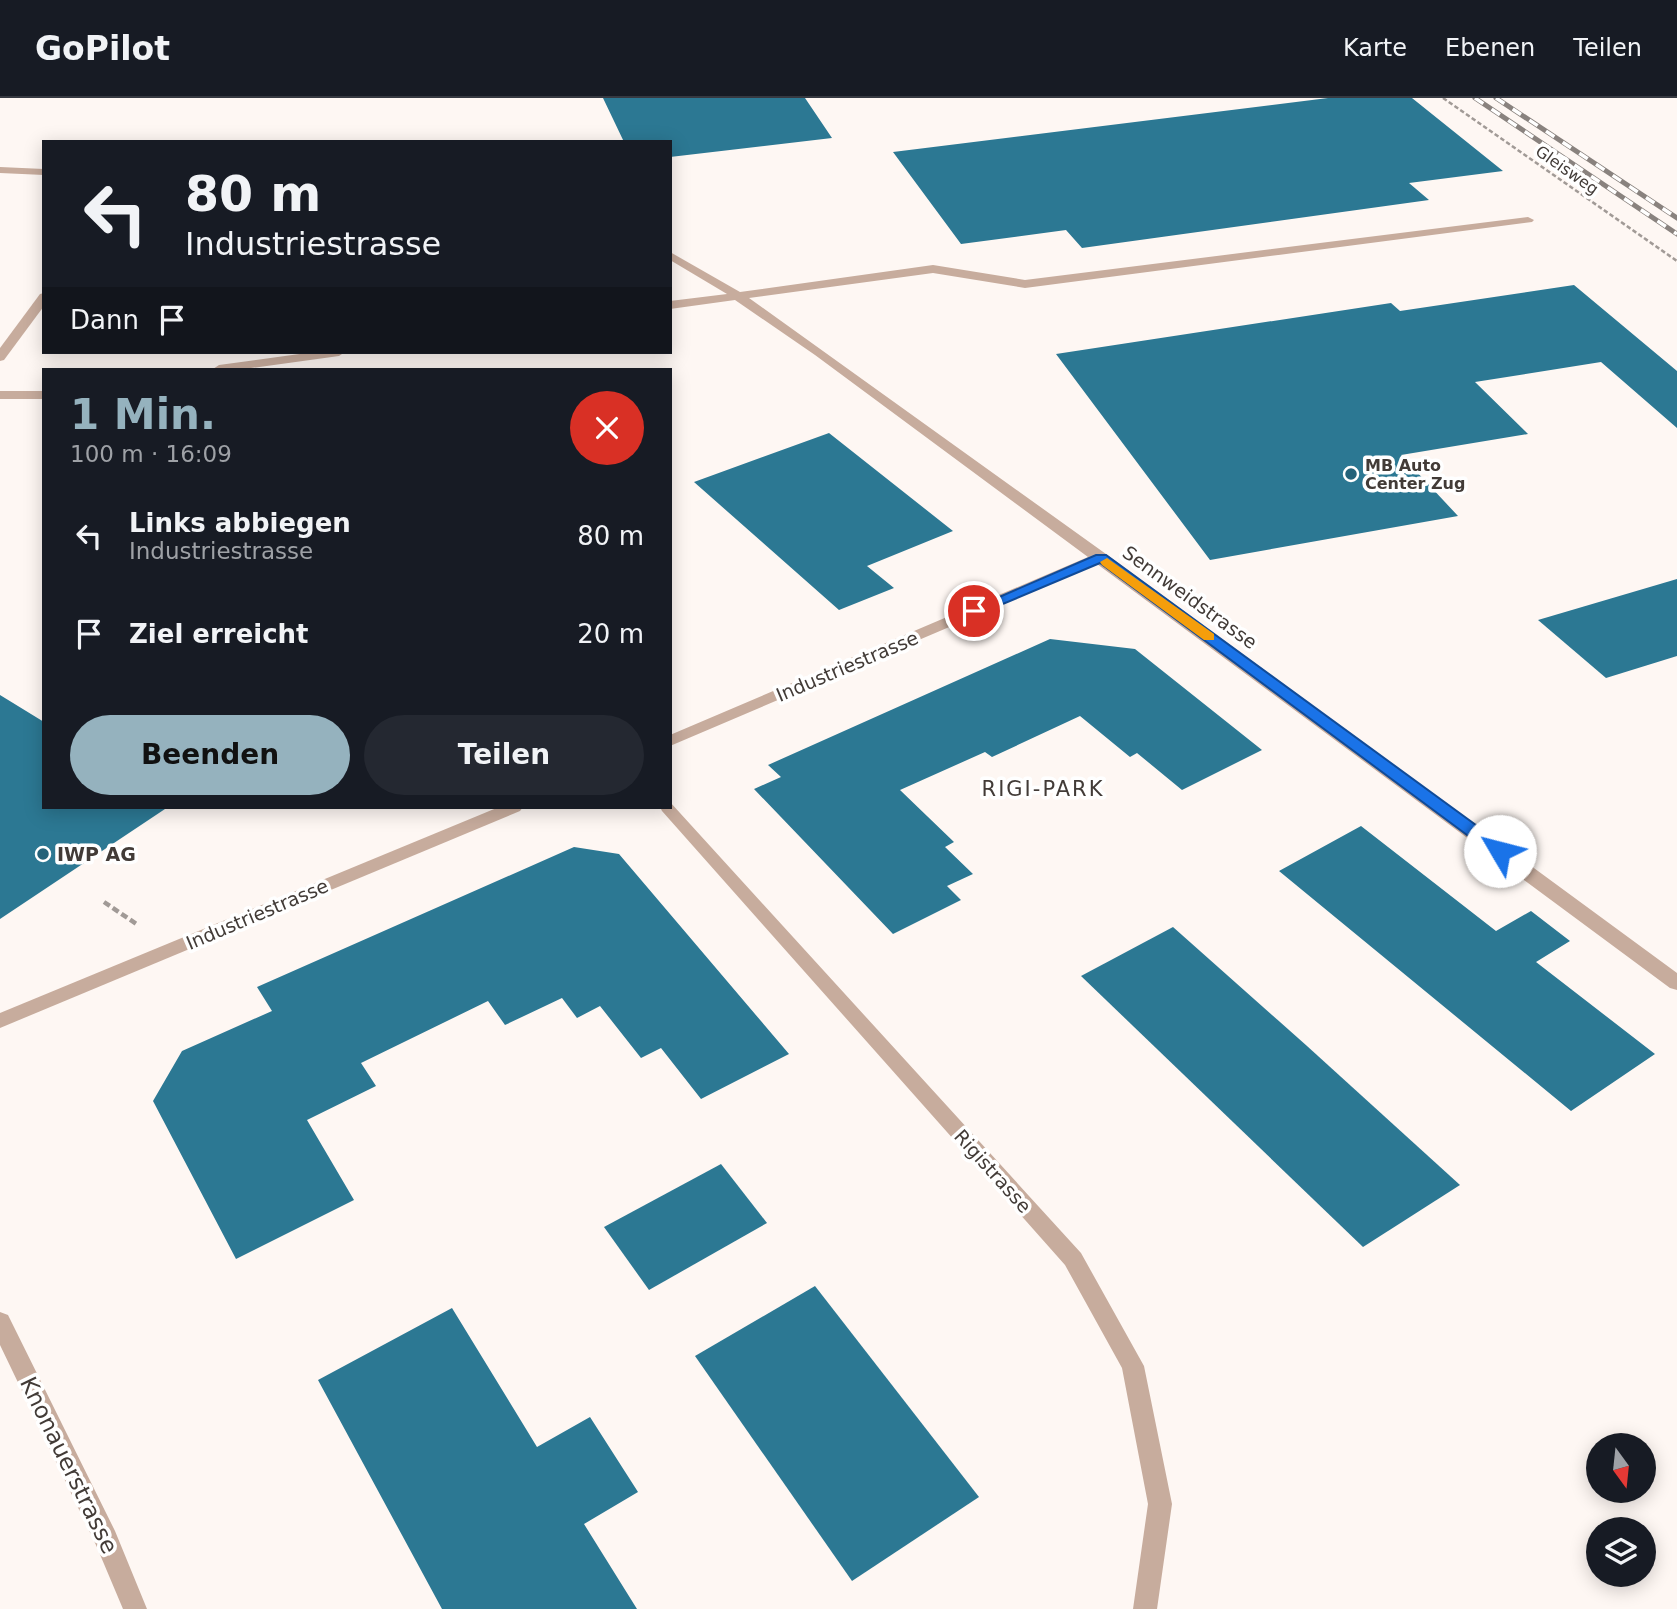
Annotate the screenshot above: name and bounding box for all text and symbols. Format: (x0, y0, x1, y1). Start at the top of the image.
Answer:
text: GoPilot (35, 29, 170, 68)
text: Karte (1343, 34, 1407, 62)
text: Ebenen (1445, 34, 1535, 62)
text: Teilen (1573, 34, 1642, 62)
street label: Gleisweg (1532, 141, 1602, 199)
text: 80 m (185, 166, 321, 223)
icon: left (70, 168, 161, 259)
text: Industriestrasse (185, 225, 441, 263)
icon: arrive (153, 301, 191, 339)
text: Dann (70, 305, 139, 335)
text: 1 Min. (70, 390, 216, 439)
button: close (570, 391, 644, 465)
text: 100 m · 16:09 (70, 441, 232, 467)
place label: MB Auto Center Zug (1365, 456, 1465, 493)
marker: MB Auto Center Zug (1343, 466, 1359, 482)
text: Links abbiegen (129, 508, 351, 538)
icon: left (70, 517, 108, 555)
text: 80 m (577, 521, 644, 551)
text: Industriestrasse (129, 538, 313, 564)
street label: Sennweidstrasse (1119, 541, 1261, 653)
pin (944, 581, 1004, 641)
icon: arrive (955, 592, 993, 630)
icon: arrive (70, 615, 108, 653)
text: Ziel erreicht (129, 619, 309, 649)
text: 20 m (577, 619, 644, 649)
street label: Industriestrasse (773, 626, 921, 706)
button: Beenden (70, 715, 350, 795)
button: Teilen (364, 715, 644, 795)
district label: RIGI-PARK (982, 777, 1104, 801)
position arrow (1463, 814, 1537, 888)
place label: IWP AG (57, 843, 136, 865)
marker: IWP AG (35, 846, 51, 862)
street label: Industriestrasse (183, 874, 331, 954)
street label: Rigistrasse (950, 1125, 1036, 1217)
street label: Knonauerstrasse (15, 1372, 123, 1558)
north arrow (1586, 1433, 1656, 1503)
map controls (1586, 1433, 1656, 1587)
button: layers (1586, 1517, 1656, 1587)

